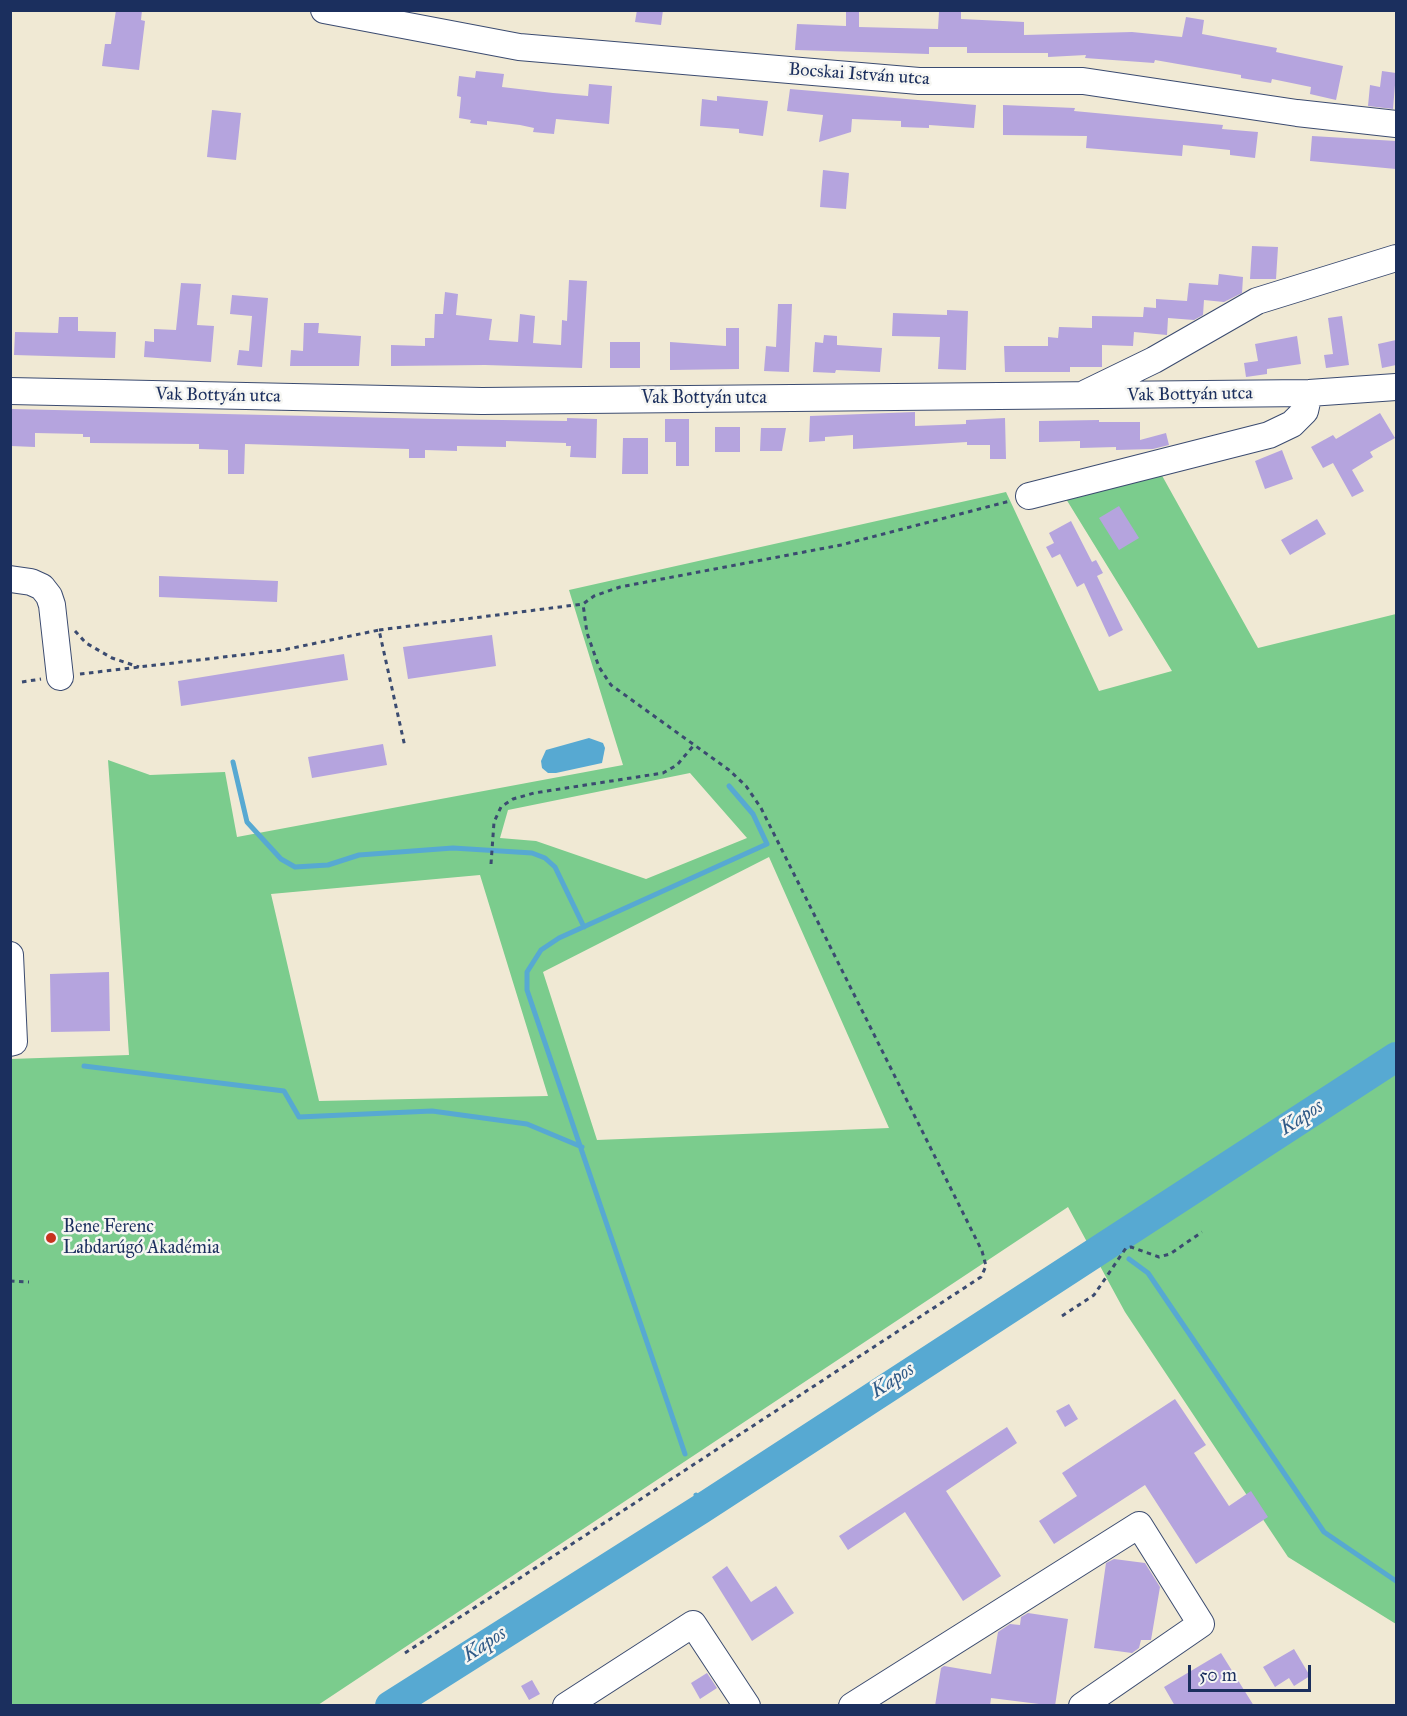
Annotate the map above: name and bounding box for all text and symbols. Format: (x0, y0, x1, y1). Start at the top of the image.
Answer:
street label: Bocskai István utca (788, 59, 930, 91)
street label: Vak Bottyán utca (1127, 383, 1253, 407)
street label: Vak Bottyán utca (155, 384, 281, 408)
street label: Vak Bottyán utca (641, 388, 767, 410)
water label: Kapos (1276, 1095, 1328, 1141)
place label: Bene Ferenc Labdarúgó Akadémia (63, 1217, 219, 1260)
marker: Bene Ferenc Labdarúgó Akadémia (44, 1231, 58, 1245)
water label: Kapos (867, 1358, 919, 1404)
water label: Kapos (459, 1622, 511, 1668)
scale bar (1191, 1653, 1314, 1691)
text: 50 m (1199, 1664, 1237, 1686)

